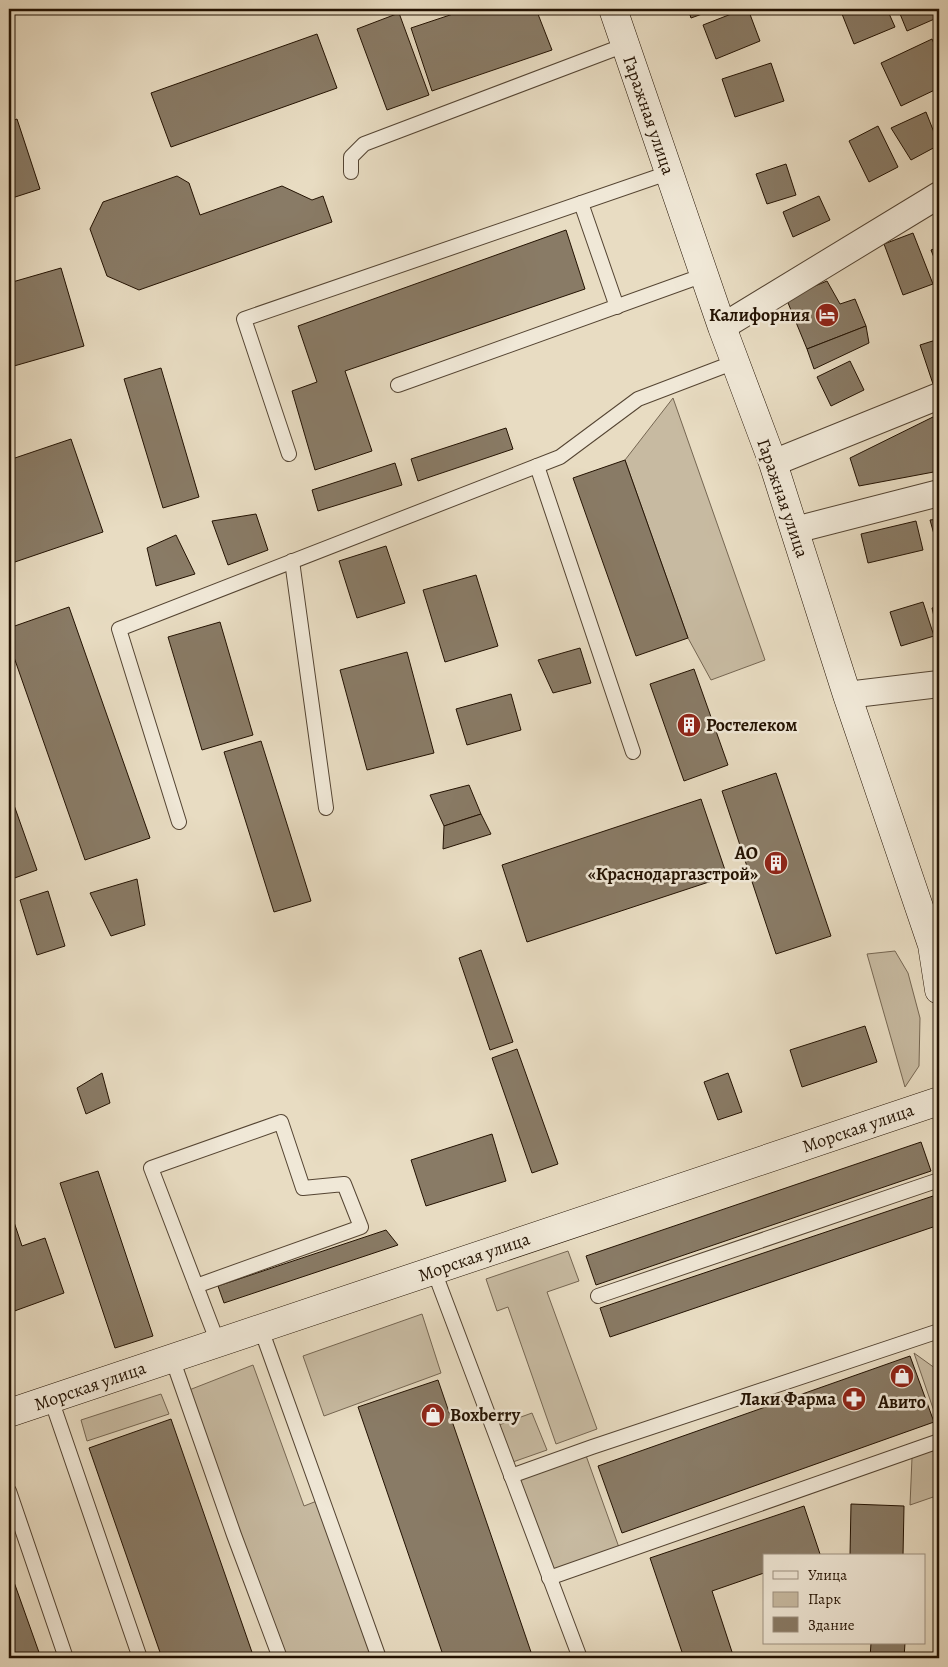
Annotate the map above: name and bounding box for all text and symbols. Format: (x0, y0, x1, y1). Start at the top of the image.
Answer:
street label: Гаражная улица (617, 52, 681, 178)
hotel icon: Калифорния (814, 302, 840, 328)
place label: Калифорния (709, 303, 810, 327)
street label: Гаражная улица (751, 435, 815, 561)
building icon: Ростелеком (676, 712, 702, 738)
place label: Ростелеком (706, 713, 797, 737)
place label: АО «Краснодаргазстрой» (588, 841, 758, 886)
building icon: АО «Краснодаргазстрой» (763, 850, 789, 876)
street label: Морская улица (799, 1097, 918, 1158)
street label: Морская улица (415, 1226, 534, 1287)
street label: Морская улица (31, 1355, 150, 1416)
shop icon: Авито (889, 1363, 915, 1389)
pharmacy icon: Лаки Фарма (841, 1386, 867, 1412)
place label: Лаки Фарма (740, 1387, 836, 1411)
place label: Авито (877, 1390, 926, 1414)
shop icon: Boxberry (420, 1402, 446, 1428)
place label: Boxberry (450, 1403, 521, 1427)
legend (763, 1554, 926, 1644)
text: Улица (808, 1565, 847, 1585)
text: Парк (808, 1589, 841, 1609)
text: Здание (808, 1615, 855, 1635)

